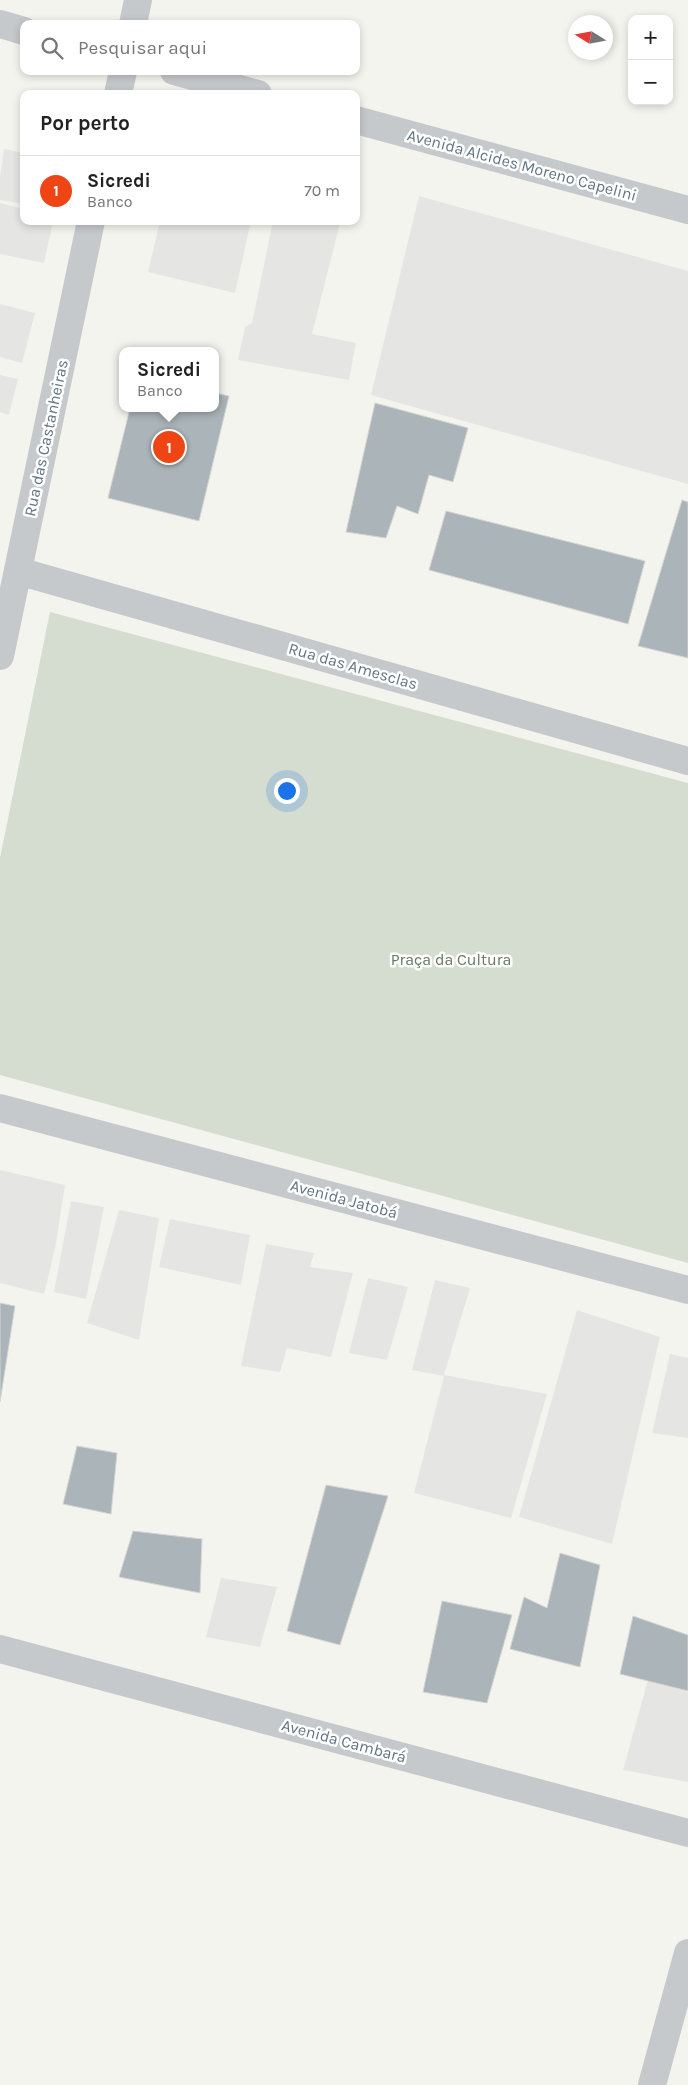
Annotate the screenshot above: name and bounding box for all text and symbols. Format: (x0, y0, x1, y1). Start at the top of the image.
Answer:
north arrow (568, 15, 613, 60)
map controls (628, 15, 673, 105)
button: + (628, 15, 673, 60)
search box (20, 20, 360, 75)
icon: search (38, 34, 66, 62)
text: Pesquisar aqui (78, 37, 207, 59)
button: − (628, 60, 673, 105)
text: Por perto (40, 111, 130, 135)
street label: Avenida Alcides Moreno Capelini (405, 125, 639, 205)
text: Sicredi (87, 170, 151, 192)
text: 1 (53, 181, 59, 200)
text: 70 m (304, 181, 340, 200)
text: Banco (87, 192, 132, 211)
popup (119, 347, 219, 412)
street label: Rua das Castanheiras (20, 358, 72, 518)
text: Sicredi (137, 359, 201, 381)
text: Banco (137, 381, 183, 400)
pin: 1 (153, 428, 185, 466)
street label: Rua das Amesclas (286, 638, 420, 694)
your location (274, 778, 300, 804)
park label: Praça da Cultura (391, 950, 511, 969)
street label: Avenida Jatobá (288, 1176, 400, 1222)
street label: Avenida Cambará (280, 1715, 408, 1767)

